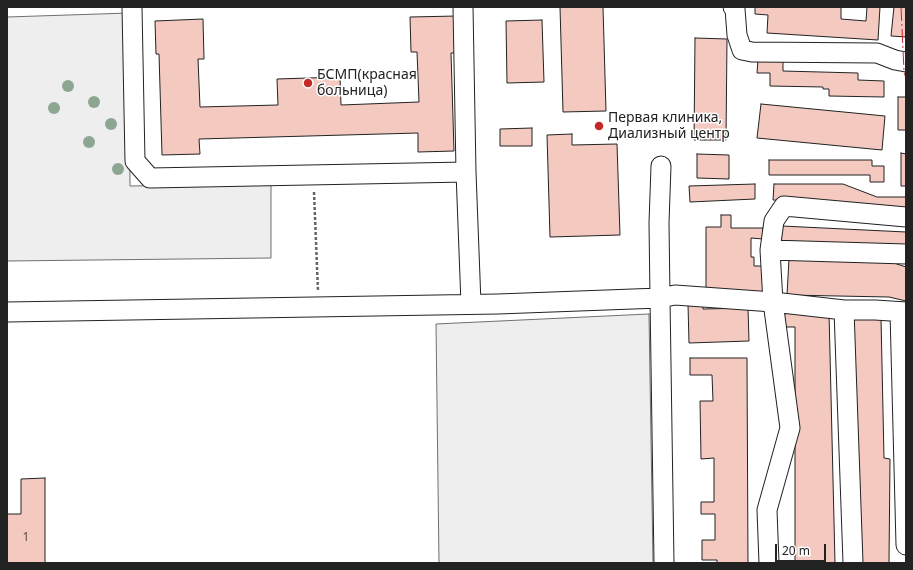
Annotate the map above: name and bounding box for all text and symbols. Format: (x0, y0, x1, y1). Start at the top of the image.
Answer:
place label: БСМП(красная больница) (317, 67, 417, 100)
marker: БСМП(красная больница) (302, 77, 314, 89)
place label: Первая клиника, Диализный центр (608, 110, 730, 142)
marker: Первая клиника, Диализный центр (593, 120, 605, 132)
house number: 1 (23, 531, 29, 545)
scale bar (777, 536, 828, 562)
text: 20 m (782, 542, 810, 559)

